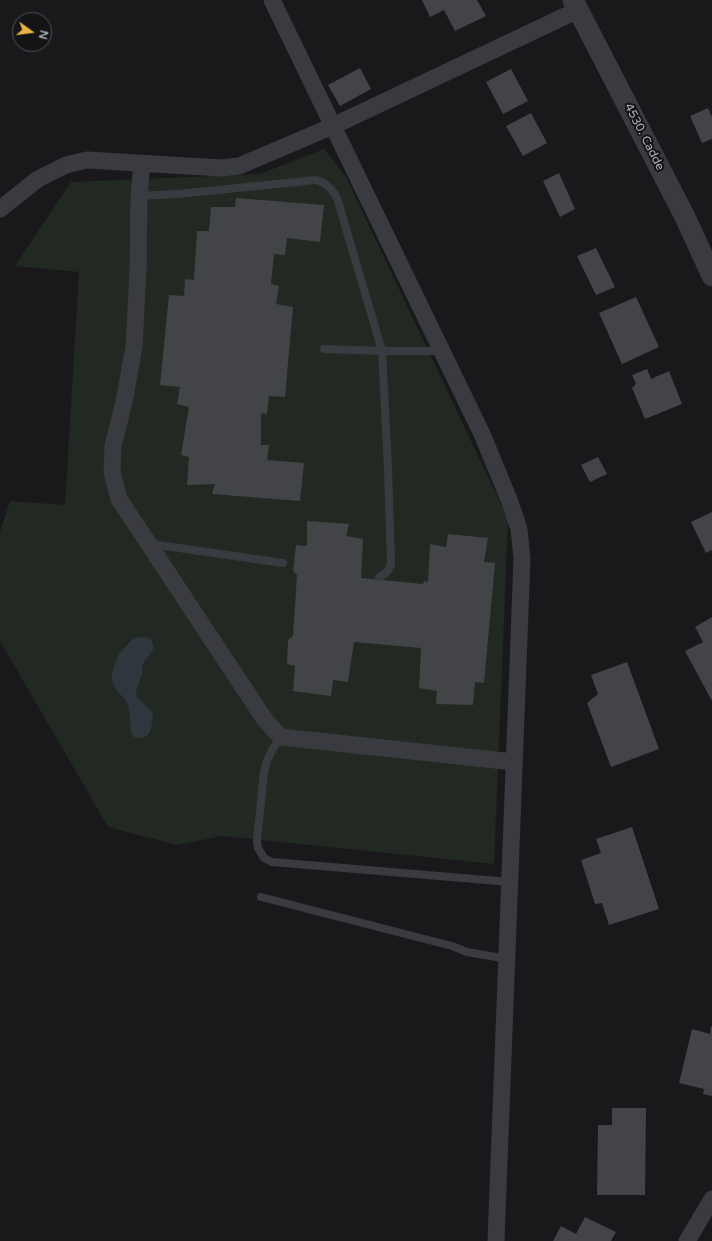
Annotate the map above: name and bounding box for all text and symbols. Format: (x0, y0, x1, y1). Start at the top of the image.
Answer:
north arrow (12, 12, 52, 52)
text: N (36, 29, 51, 41)
street label: 4530. Cadde (621, 101, 667, 173)

